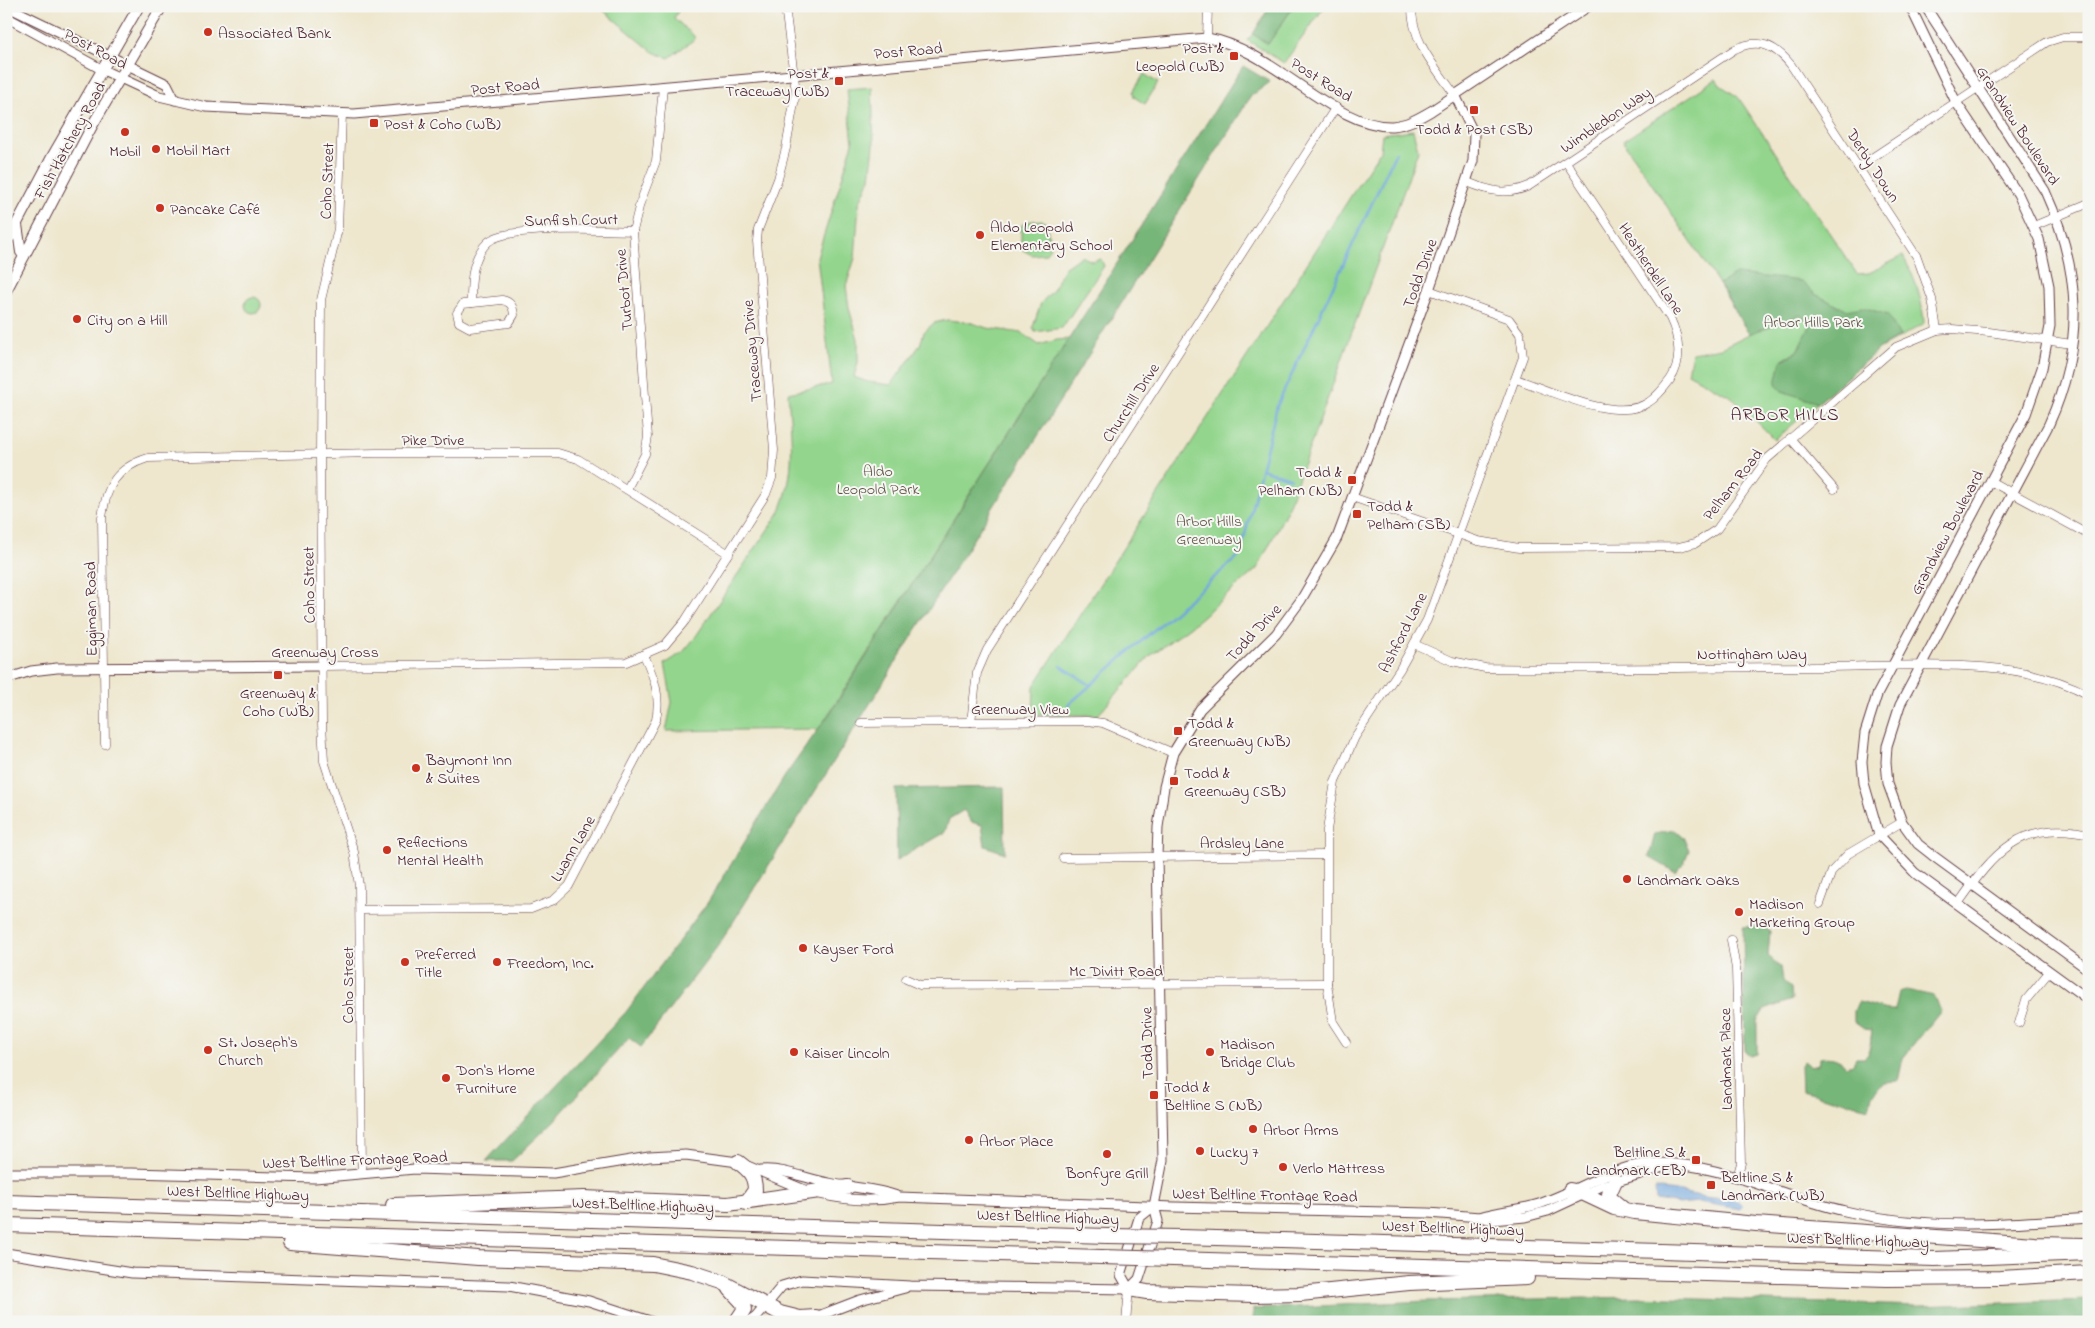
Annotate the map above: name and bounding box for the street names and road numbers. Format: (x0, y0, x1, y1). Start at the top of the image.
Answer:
street label: Post Road (59, 23, 131, 77)
street label: Post Road (873, 37, 944, 67)
street label: Post Road (1285, 52, 1357, 109)
street label: Grandview Boulevard (1970, 62, 2065, 191)
street label: Post Road (470, 73, 541, 103)
street label: Fish Hatchery Road (28, 78, 113, 205)
street label: Wimbledon Way (1556, 81, 1657, 160)
street label: Derby Down (1839, 124, 1905, 208)
street label: Coho Street (315, 142, 341, 220)
street label: Sunfish Court (524, 208, 619, 234)
street label: Heatherdell Lane (1612, 218, 1690, 320)
street label: Todd Drive (1397, 235, 1445, 312)
street label: Turbot Drive (609, 247, 641, 332)
street label: Traceway Drive (736, 298, 769, 403)
street label: Churchill Drive (1097, 358, 1167, 448)
street label: Pike Drive (402, 429, 465, 453)
street label: Pelham Road (1698, 444, 1769, 526)
street label: Grandview Boulevard (1905, 466, 1991, 600)
street label: Coho Street (297, 546, 323, 624)
street label: Eggiman Road (79, 561, 105, 657)
street label: Ashford Lane (1373, 588, 1435, 678)
street label: Todd Drive (1221, 598, 1288, 668)
street label: Greenway Cross (271, 641, 379, 665)
street label: Nottingham Way (1697, 643, 1807, 667)
street label: Greenway View (971, 698, 1069, 722)
street label: Luann Lane (545, 811, 603, 887)
street label: Ardsley Lane (1200, 832, 1285, 856)
street label: Coho Street (337, 946, 361, 1023)
street label: Mc Divitt Road (1069, 960, 1163, 984)
street label: Todd Drive (1135, 1006, 1161, 1079)
street label: Landmark Place (1714, 1007, 1740, 1110)
street label: West Beltline Frontage Road (262, 1146, 448, 1176)
street label: West Beltline Highway (167, 1180, 309, 1208)
street label: West Beltline Frontage Road (1172, 1182, 1358, 1210)
street label: West Beltline Highway (572, 1192, 714, 1220)
street label: West Beltline Highway (977, 1204, 1119, 1232)
street label: West Beltline Highway (1382, 1215, 1524, 1243)
street label: West Beltline Highway (1787, 1227, 1929, 1255)

